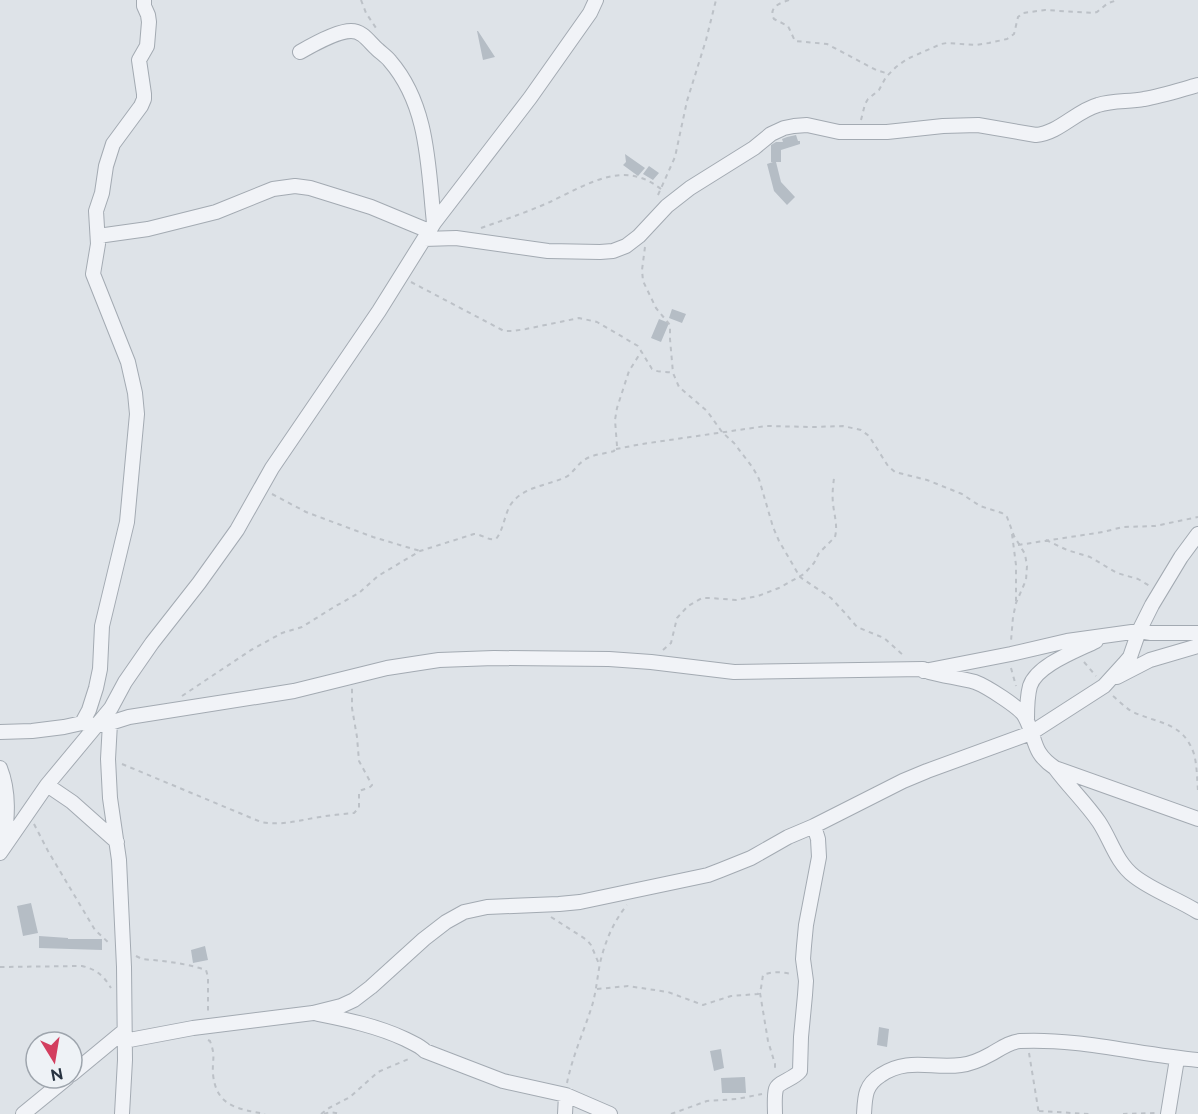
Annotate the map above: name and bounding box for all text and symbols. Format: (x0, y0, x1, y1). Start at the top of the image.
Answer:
north arrow (24, 1030, 84, 1090)
text: N (49, 1064, 65, 1085)

